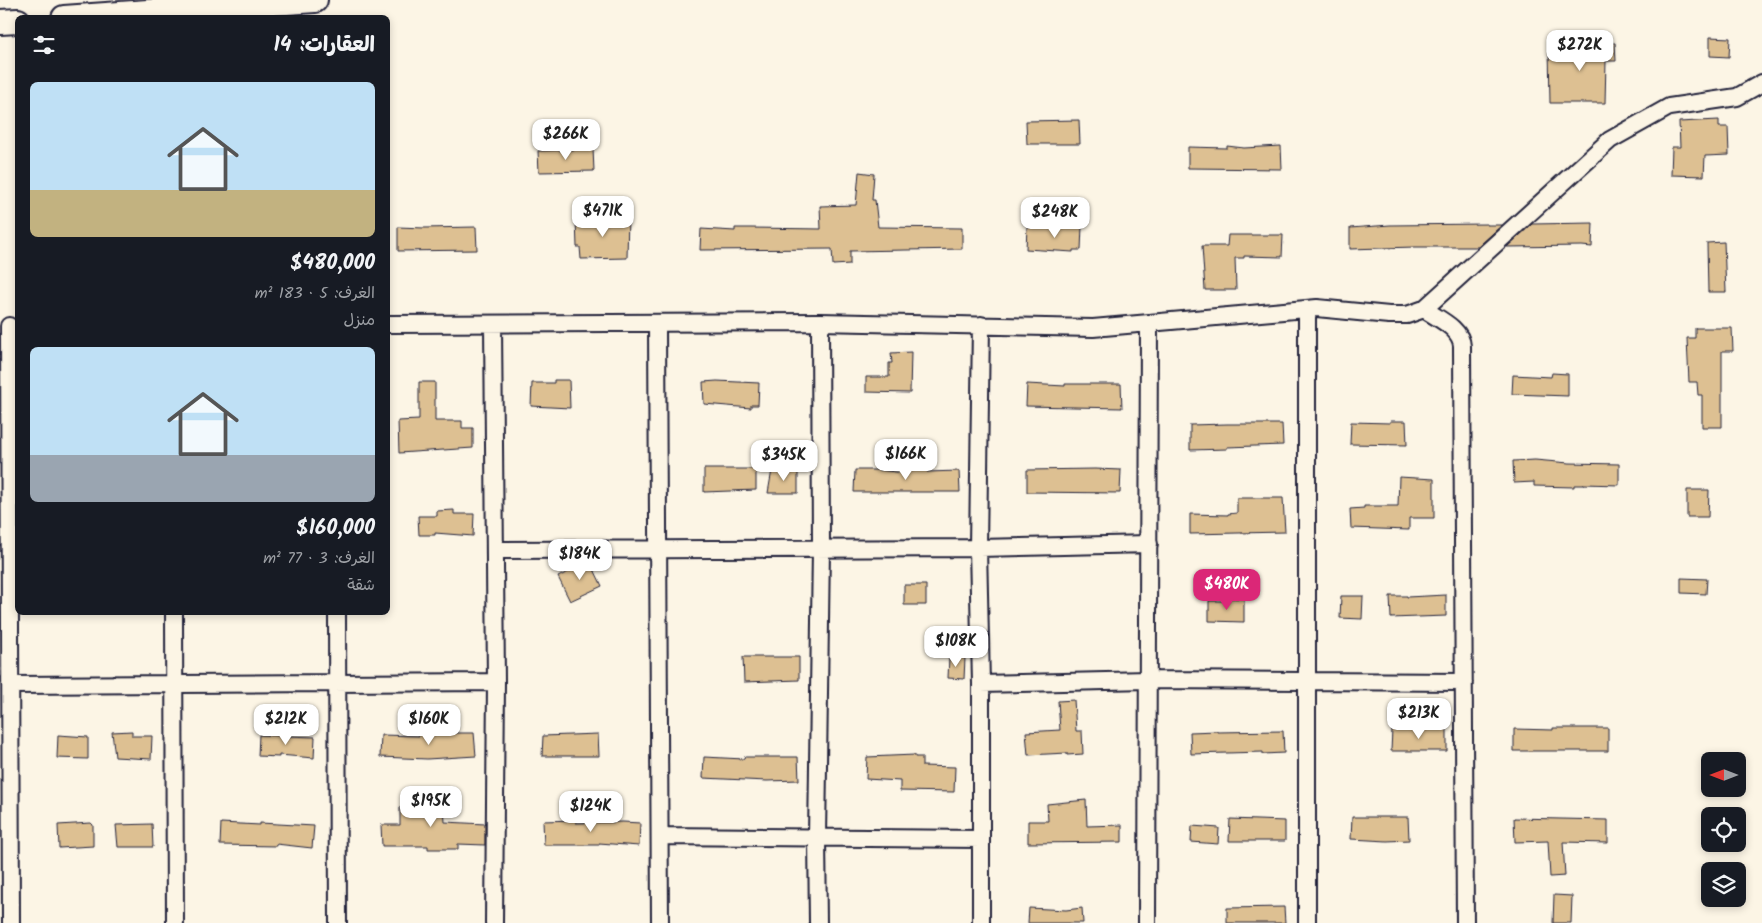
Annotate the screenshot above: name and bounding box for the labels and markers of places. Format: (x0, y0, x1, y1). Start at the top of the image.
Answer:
pin: $272K (1545, 30, 1615, 72)
pin: $266K (531, 119, 601, 161)
pin: $471K (568, 196, 638, 238)
pin: $248K (1020, 196, 1090, 239)
pin: $166K (871, 438, 941, 481)
pin: $345K (749, 440, 819, 482)
pin: $184K (545, 538, 615, 581)
pin: $480K (1192, 568, 1262, 611)
pin: $108K (921, 626, 991, 668)
pin: $213K (1384, 698, 1454, 740)
pin: $212K (251, 704, 321, 746)
pin: $160K (394, 704, 464, 746)
pin: $195K (396, 786, 466, 828)
pin: $124K (556, 790, 626, 833)

